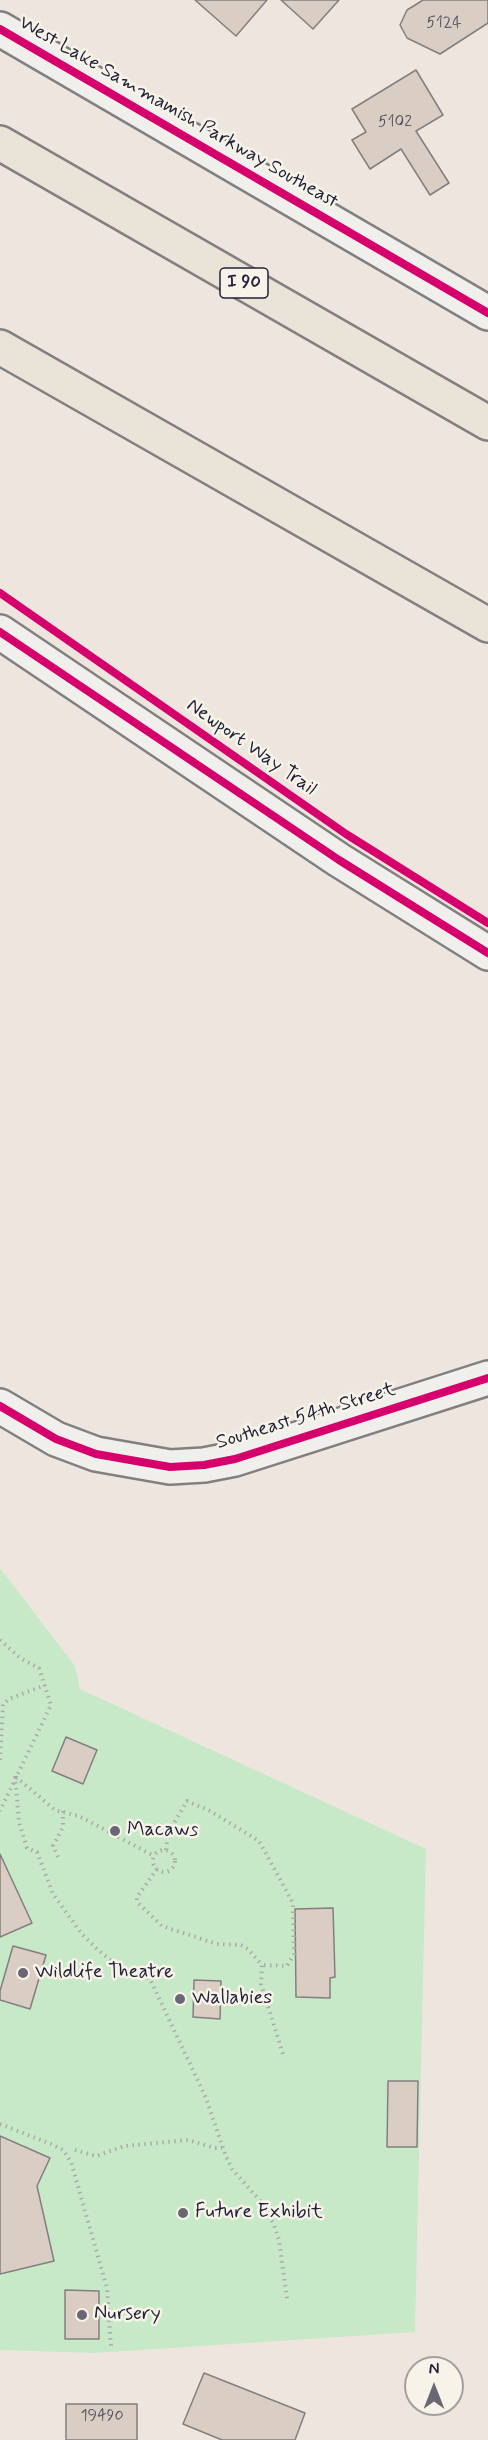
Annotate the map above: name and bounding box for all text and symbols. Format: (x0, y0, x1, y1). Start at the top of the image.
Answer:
street label: West Lake Sammamish Parkway Southeast (14, 11, 342, 215)
house number: 5124 (426, 14, 462, 34)
house number: 5102 (378, 113, 412, 133)
road number: I 90 (220, 268, 268, 298)
street label: Newport Way Trail (181, 694, 321, 802)
street label: Southeast 54th Street (214, 1378, 398, 1456)
place label: Macaws (127, 1819, 198, 1843)
marker: Macaws (108, 1824, 122, 1838)
place label: Wildlife Theatre (35, 1961, 173, 1985)
marker: Wildlife Theatre (16, 1966, 30, 1980)
place label: Wallabies (192, 1987, 272, 2011)
marker: Wallabies (173, 1992, 187, 2006)
place label: Future Exhibit (195, 2201, 323, 2225)
marker: Future Exhibit (176, 2206, 190, 2220)
place label: Nursery (94, 2303, 161, 2327)
marker: Nursery (75, 2308, 89, 2322)
north arrow (404, 2356, 464, 2416)
text: N (429, 2359, 439, 2380)
house number: 19490 (80, 2407, 124, 2427)

